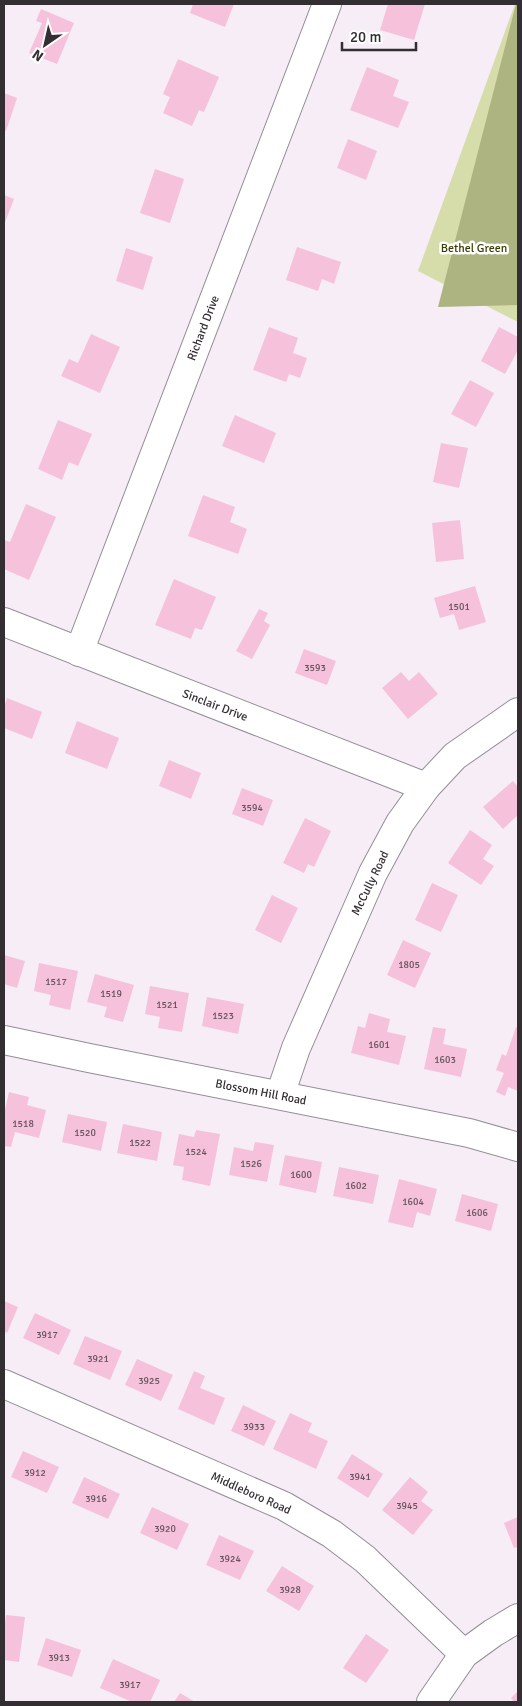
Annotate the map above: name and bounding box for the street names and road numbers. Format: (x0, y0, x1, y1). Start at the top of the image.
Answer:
street label: Richard Drive (184, 293, 223, 363)
street label: Sinclair Drive (180, 686, 250, 725)
street label: McCully Road (348, 849, 392, 918)
street label: Blossom Hill Road (214, 1076, 308, 1109)
street label: Middleboro Road (208, 1469, 293, 1518)

